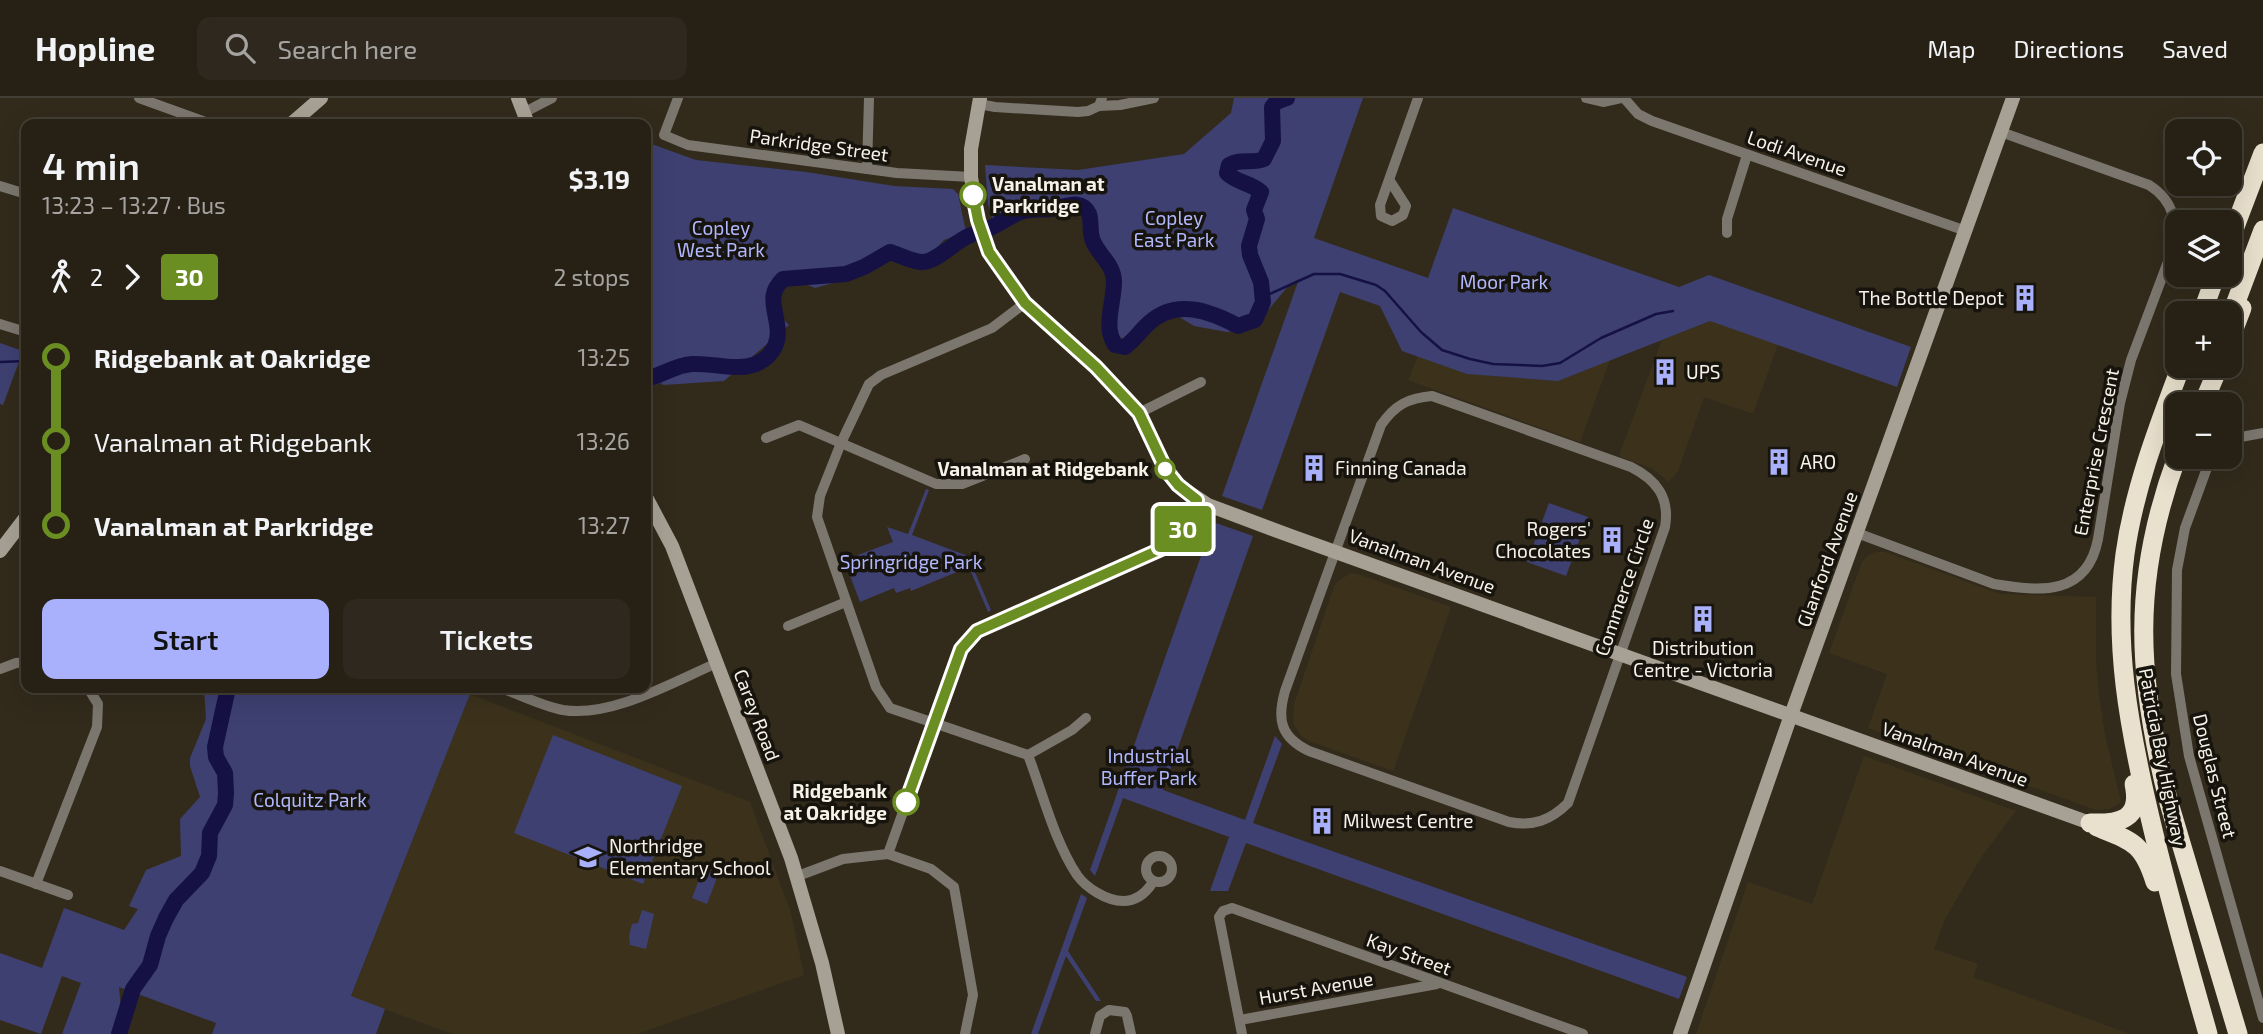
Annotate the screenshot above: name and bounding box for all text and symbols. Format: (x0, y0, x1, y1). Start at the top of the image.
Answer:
search box (197, 17, 687, 80)
text: Hopline (35, 28, 155, 68)
icon: search (221, 29, 259, 67)
text: Search here (277, 33, 417, 64)
text: Map (1927, 34, 1975, 63)
text: Directions (2013, 34, 2124, 63)
text: Saved (2162, 34, 2228, 63)
map controls (2165, 119, 2242, 469)
button: locate (2165, 119, 2242, 196)
street label: Parkridge Street (748, 123, 890, 166)
street label: Lodi Avenue (1744, 125, 1850, 180)
text: 4 min (42, 142, 140, 188)
text: $3.19 (568, 163, 630, 194)
place label: Vanalman at Parkridge (992, 172, 1105, 217)
marker: Vanalman at Parkridge (960, 182, 986, 208)
text: 13:23 – 13:27 · Bus (42, 191, 226, 219)
park label: Copley East Park (1133, 206, 1215, 251)
button: layers (2165, 210, 2242, 287)
park label: Copley West Park (677, 216, 765, 261)
icon: walk (42, 258, 80, 296)
icon: forward (113, 258, 151, 296)
text: 30 (175, 262, 204, 291)
text: 2 (90, 263, 103, 291)
text: 2 stops (553, 263, 630, 291)
park label: Moor Park (1460, 270, 1549, 293)
building icon: The Bottle Depot (2010, 283, 2040, 313)
place label: The Bottle Depot (1859, 286, 2004, 309)
button: + (2165, 301, 2242, 378)
text: Ridgebank at Oakridge (94, 342, 371, 373)
text: 13:25 (577, 343, 630, 371)
building icon: UPS (1650, 357, 1680, 387)
place label: UPS (1686, 360, 1721, 383)
street label: Enterprise Crescent (2068, 366, 2123, 537)
button: − (2165, 392, 2242, 469)
text: Vanalman at Ridgebank (94, 426, 372, 457)
text: 13:26 (577, 427, 630, 455)
building icon: ARO (1764, 447, 1794, 477)
place label: ARO (1800, 450, 1836, 473)
building icon: Finning Canada (1299, 453, 1329, 483)
place label: Finning Canada (1335, 456, 1467, 479)
place label: Vanalman at Ridgebank (938, 457, 1149, 480)
marker: Vanalman at Ridgebank (1155, 459, 1175, 479)
street label: Glanford Avenue (1791, 488, 1862, 630)
line badge: 30 (1152, 506, 1214, 552)
text: Vanalman at Parkridge (94, 510, 374, 541)
text: 13:27 (578, 511, 630, 539)
text: 30 (1169, 514, 1197, 543)
street label: Commerce Circle (1589, 515, 1658, 659)
place label: Rogers' Chocolates (1495, 517, 1591, 562)
street label: Vanalman Avenue (1346, 523, 1499, 598)
building icon: Rogers' Chocolates (1597, 525, 1627, 555)
park label: Springridge Park (840, 550, 983, 573)
button: Start (42, 599, 329, 679)
button: Tickets (343, 599, 630, 679)
building icon: Distribution Centre - Victoria (1688, 604, 1718, 634)
place label: Distribution Centre - Victoria (1633, 636, 1773, 681)
street label: Carey Road (729, 666, 785, 764)
street label: Patricia Bay Highway (2135, 666, 2192, 848)
street label: Douglas Street (2189, 711, 2242, 841)
street label: Vanalman Avenue (1879, 716, 2032, 791)
park label: Industrial Buffer Park (1101, 744, 1198, 789)
place label: Ridgebank at Oakridge (783, 779, 887, 824)
park label: Colquitz Park (253, 788, 367, 811)
marker: Ridgebank at Oakridge (893, 789, 919, 815)
building icon: Milwest Centre (1307, 806, 1337, 836)
place label: Milwest Centre (1343, 809, 1474, 832)
place label: Northridge Elementary School (609, 834, 771, 879)
school or university icon: Northridge Elementary School (573, 842, 603, 872)
street label: Kay Street (1364, 928, 1455, 979)
street label: Hurst Avenue (1257, 966, 1375, 1009)

